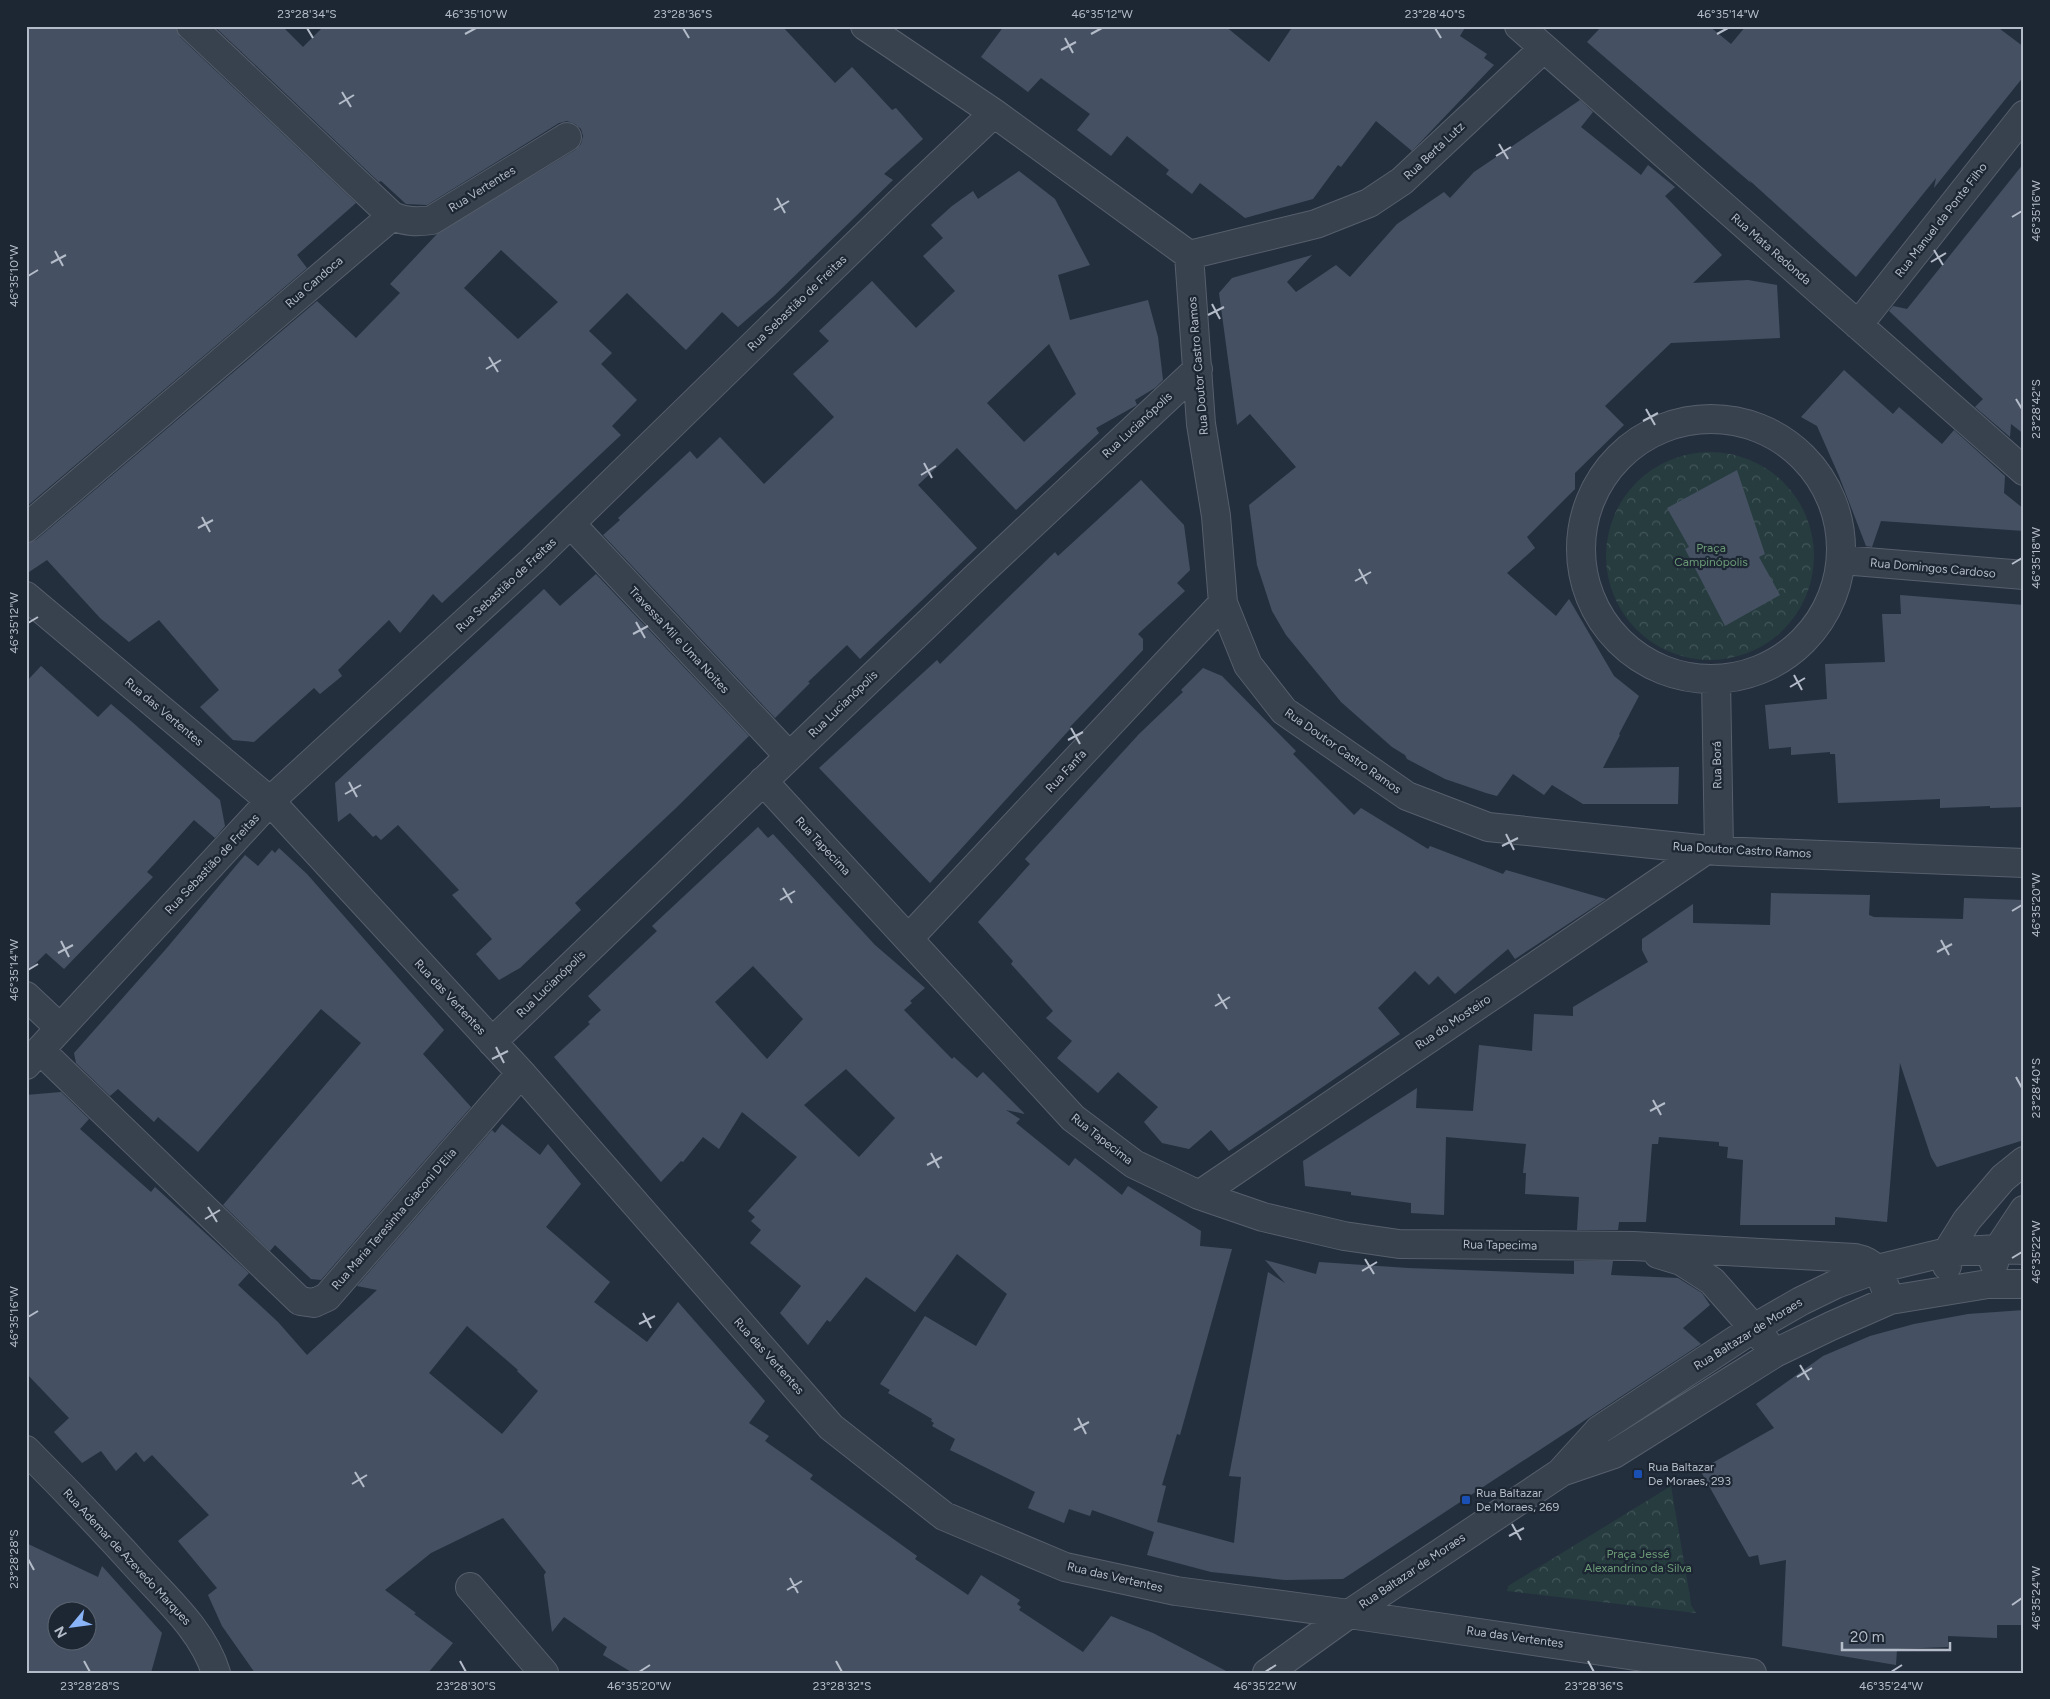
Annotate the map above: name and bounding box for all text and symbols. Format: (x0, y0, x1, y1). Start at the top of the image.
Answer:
text: 23°28'34"S (277, 7, 337, 21)
text: 46°35'10"W (445, 7, 508, 21)
text: 23°28'36"S (654, 7, 712, 21)
text: 46°35'12"W (1071, 7, 1133, 21)
text: 23°28'40"S (1405, 7, 1465, 21)
text: 46°35'14"W (1697, 7, 1760, 21)
street label: Rua Berta Lutz (1401, 119, 1467, 183)
street label: Rua Manuel da Ponte Filho (1892, 160, 1990, 280)
street label: Rua Vertentes (446, 163, 518, 215)
text: 46°35'16"W (2029, 180, 2043, 242)
street label: Rua Mata Redonda (1728, 211, 1814, 287)
text: 46°35'10"W (7, 244, 21, 307)
street label: Rua Sebastião de Freitas (745, 252, 850, 354)
street label: Rua Candoca (282, 253, 346, 311)
street label: Rua Doutor Castro Ramos (1185, 296, 1211, 436)
text: 23°28'42"S (2029, 379, 2043, 439)
street label: Rua Lucianópolis (1099, 389, 1175, 461)
text: 46°35'18"W (2029, 526, 2043, 589)
street label: Rua Sebastião de Freitas (453, 535, 559, 635)
park label: Praça Campinópolis (1674, 541, 1748, 569)
street label: Rua Domingos Cardoso (1870, 556, 1996, 580)
street label: Travessa Mil e Uma Noites (626, 584, 732, 696)
text: 46°35'12"W (7, 592, 21, 654)
street label: Rua Lucianópolis (806, 667, 881, 740)
street label: Rua das Vertentes (122, 675, 206, 749)
street label: Rua Doutor Castro Ramos (1282, 705, 1404, 797)
street label: Rua Borá (1710, 741, 1724, 789)
street label: Rua Fanfa (1043, 747, 1089, 795)
street label: Rua Sebastião de Freitas (162, 811, 262, 917)
street label: Rua Tapecima (792, 814, 854, 878)
street label: Rua Doutor Castro Ramos (1672, 839, 1812, 861)
text: 46°35'20"W (2029, 872, 2043, 937)
text: 46°35'14"W (7, 938, 21, 1001)
street label: Rua Lucianópolis (514, 947, 589, 1020)
street label: Rua das Vertentes (412, 956, 489, 1038)
street label: Rua do Mosteiro (1413, 992, 1493, 1052)
text: 23°28'40"S (2029, 1058, 2043, 1118)
street label: Rua Tapecima (1068, 1111, 1136, 1167)
street label: Rua Maria Teresinha Giaconi D'Elia (329, 1145, 459, 1293)
text: 46°35'22"W (2029, 1220, 2043, 1284)
street label: Rua Tapecima (1463, 1237, 1537, 1253)
text: 46°35'16"W (7, 1286, 21, 1348)
street label: Rua Baltazar de Moraes (1691, 1295, 1805, 1373)
street label: Rua das Vertentes (731, 1315, 807, 1397)
place label: Rua Baltazar De Moraes, 293 (1648, 1460, 1731, 1488)
marker: Rua Baltazar De Moraes, 293 (1632, 1468, 1644, 1480)
street label: Rua Ademar de Azevedo Marques (60, 1486, 194, 1628)
place label: Rua Baltazar De Moraes, 269 (1476, 1486, 1559, 1514)
marker: Rua Baltazar De Moraes, 269 (1460, 1494, 1472, 1506)
text: 23°28'28"S (7, 1529, 21, 1589)
street label: Rua Baltazar de Moraes (1356, 1530, 1468, 1612)
park label: Praça Jessé Alexandrino da Silva (1584, 1547, 1692, 1575)
street label: Rua das Vertentes (1066, 1559, 1165, 1595)
text: 46°35'24"W (2029, 1566, 2043, 1630)
north arrow (48, 1602, 98, 1652)
scale bar (1842, 1619, 1950, 1651)
text: N (51, 1623, 71, 1641)
street label: Rua das Vertentes (1466, 1623, 1565, 1651)
text: 20 m (1850, 1628, 1884, 1646)
text: 23°28'28"S (60, 1679, 120, 1693)
text: 23°28'30"S (436, 1679, 496, 1693)
text: 46°35'20"W (607, 1679, 672, 1693)
text: 23°28'32"S (813, 1679, 871, 1693)
text: 46°35'22"W (1233, 1679, 1297, 1693)
text: 23°28'36"S (1565, 1679, 1623, 1693)
text: 46°35'24"W (1859, 1679, 1923, 1693)

